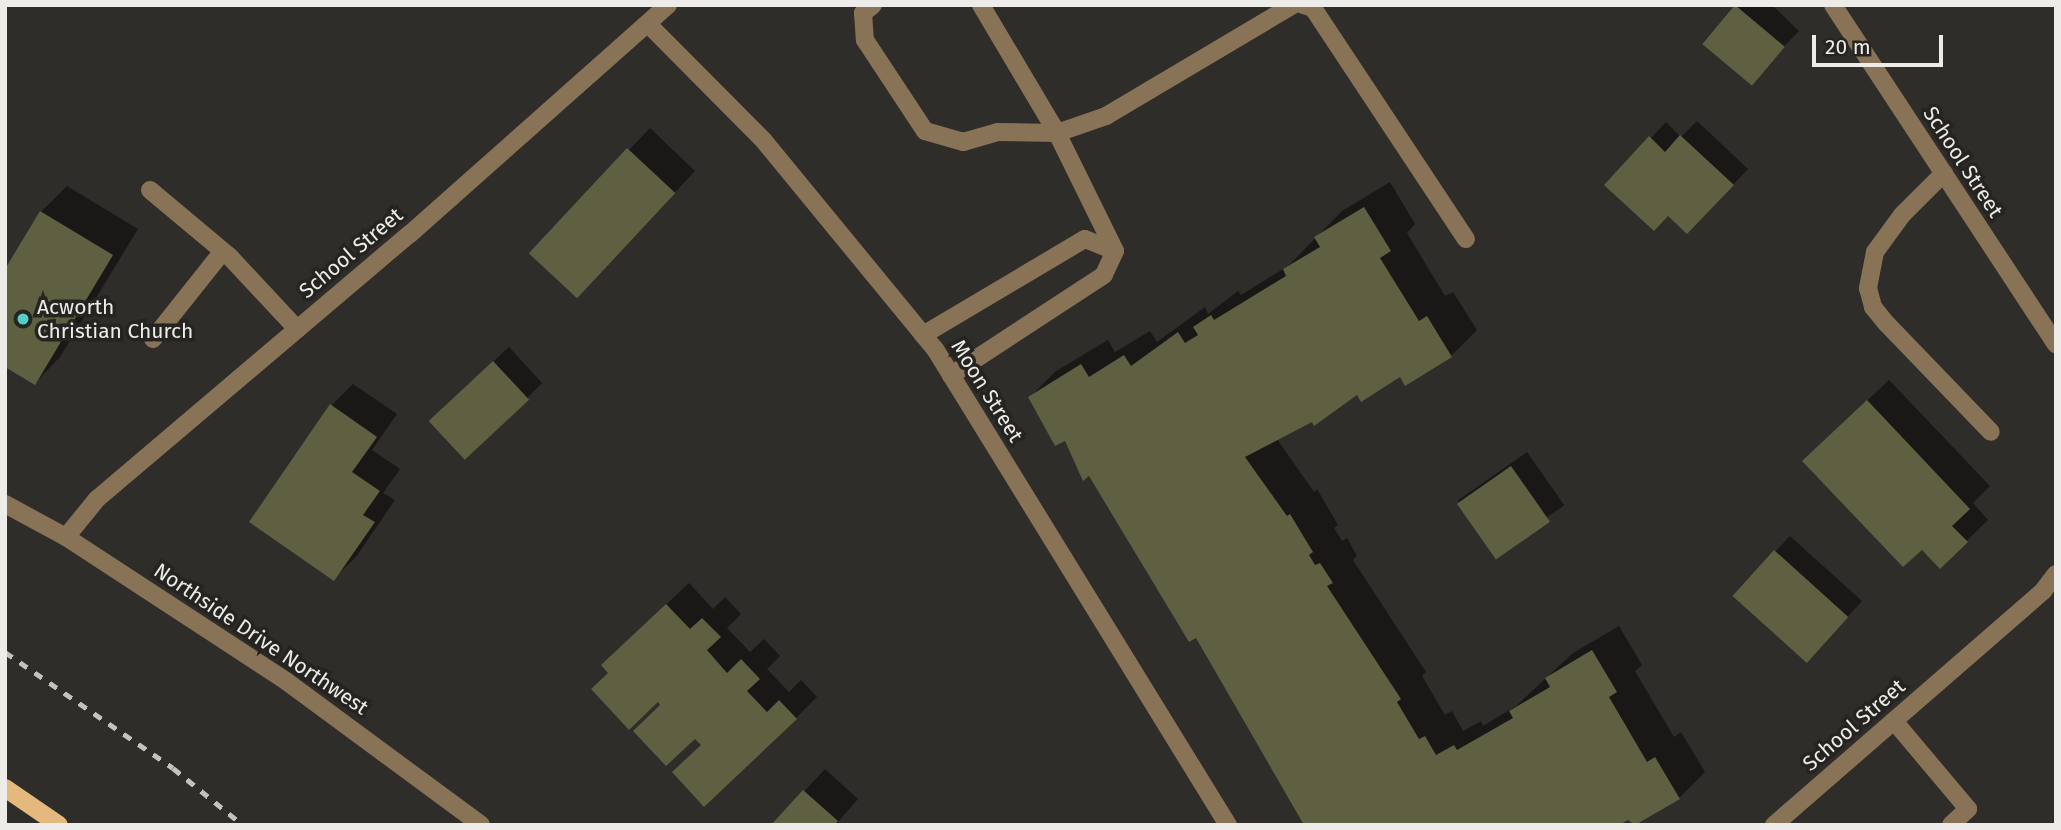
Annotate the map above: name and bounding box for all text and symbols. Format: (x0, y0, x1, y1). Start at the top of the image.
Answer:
scale bar (1816, 21, 1947, 65)
text: 20 m (1825, 34, 1871, 60)
street label: School Street (1918, 102, 2008, 222)
street label: School Street (294, 203, 408, 303)
place label: Acworth Christian Church (37, 294, 193, 344)
marker: Acworth Christian Church (15, 311, 31, 327)
street label: Moon Street (946, 335, 1028, 447)
street label: Northside Drive Northwest (149, 558, 373, 720)
street label: School Street (1798, 674, 1910, 776)

